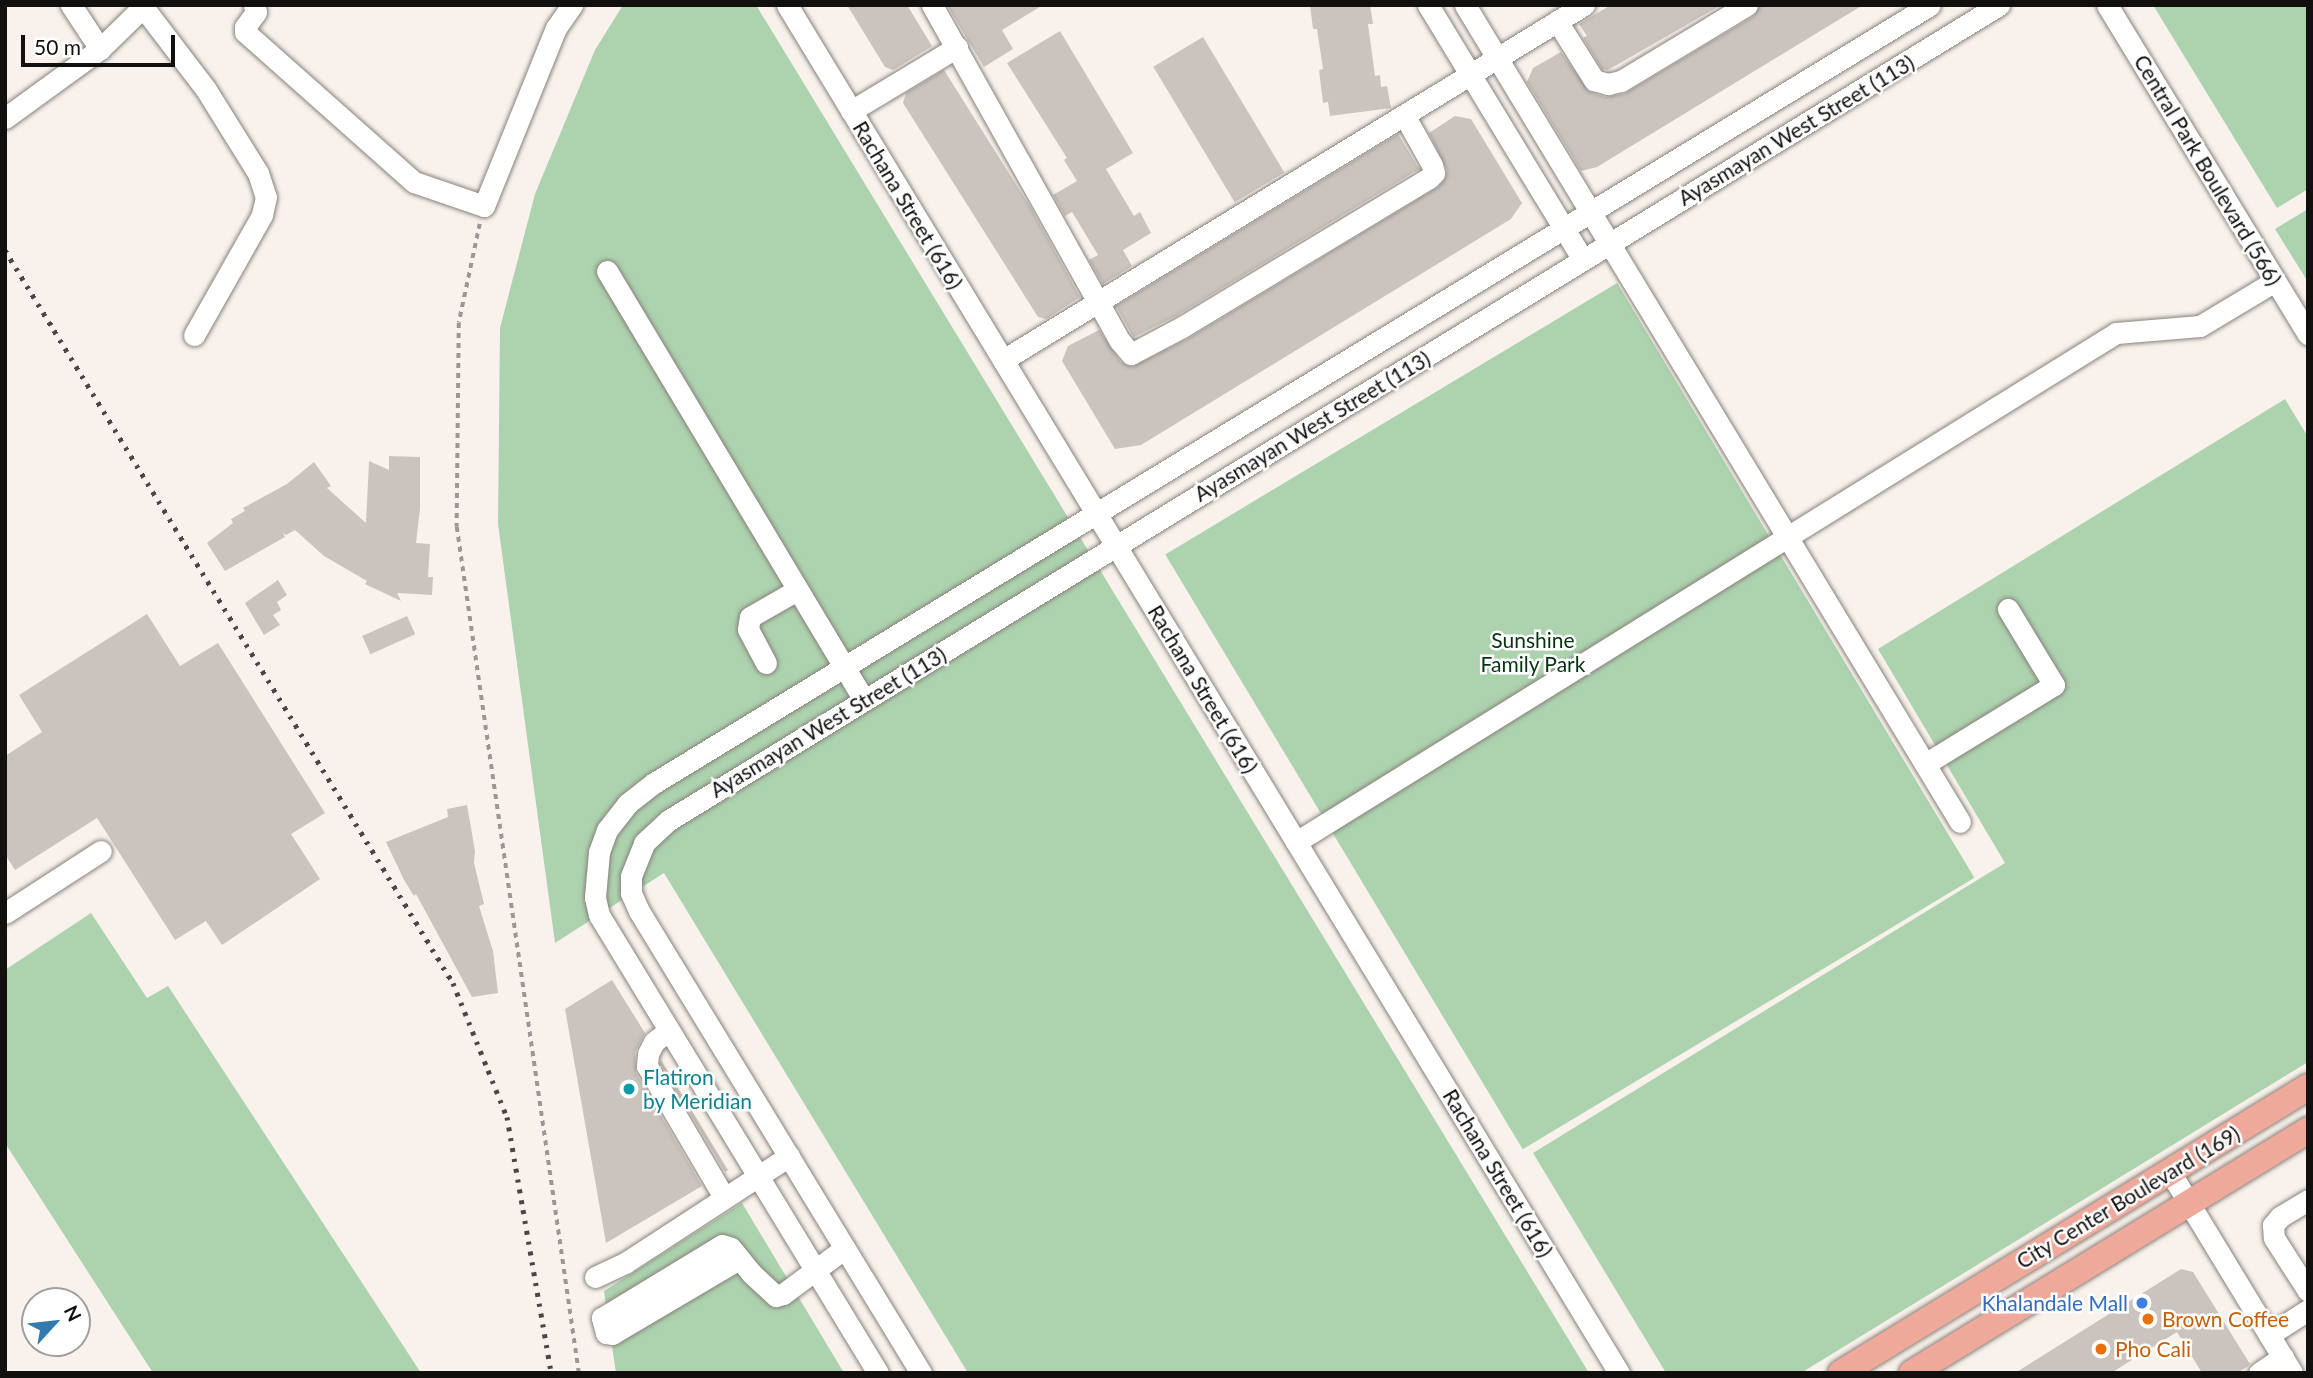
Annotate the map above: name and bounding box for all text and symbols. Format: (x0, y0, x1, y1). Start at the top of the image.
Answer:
scale bar (24, 21, 178, 65)
text: 50 m (34, 34, 81, 59)
street label: Ayasmayan West Street (113) (1673, 49, 1919, 211)
street label: Central Park Boulevard (566) (2129, 50, 2287, 290)
street label: Rachana Street (616) (848, 116, 968, 294)
street label: Ayasmayan West Street (113) (1189, 345, 1435, 507)
street label: Rachana Street (616) (1143, 600, 1263, 778)
park label: Sunshine Family Park (1480, 627, 1586, 677)
street label: Ayasmayan West Street (113) (705, 641, 951, 803)
place label: Flatiron by Meridian (643, 1064, 753, 1114)
marker: Flatiron by Meridian (621, 1081, 637, 1097)
street label: Rachana Street (616) (1438, 1084, 1558, 1262)
street label: City Center Boulevard (169) (2011, 1120, 2245, 1274)
north arrow (21, 1287, 91, 1357)
place label: Khalandale Mall (1982, 1290, 2128, 1316)
marker: Khalandale Mall (2134, 1295, 2150, 1311)
text: N (60, 1301, 87, 1325)
place label: Brown Coffee (2162, 1306, 2289, 1332)
marker: Brown Coffee (2140, 1311, 2156, 1327)
place label: Pho Cali (2115, 1336, 2191, 1362)
marker: Pho Cali (2093, 1341, 2109, 1357)

